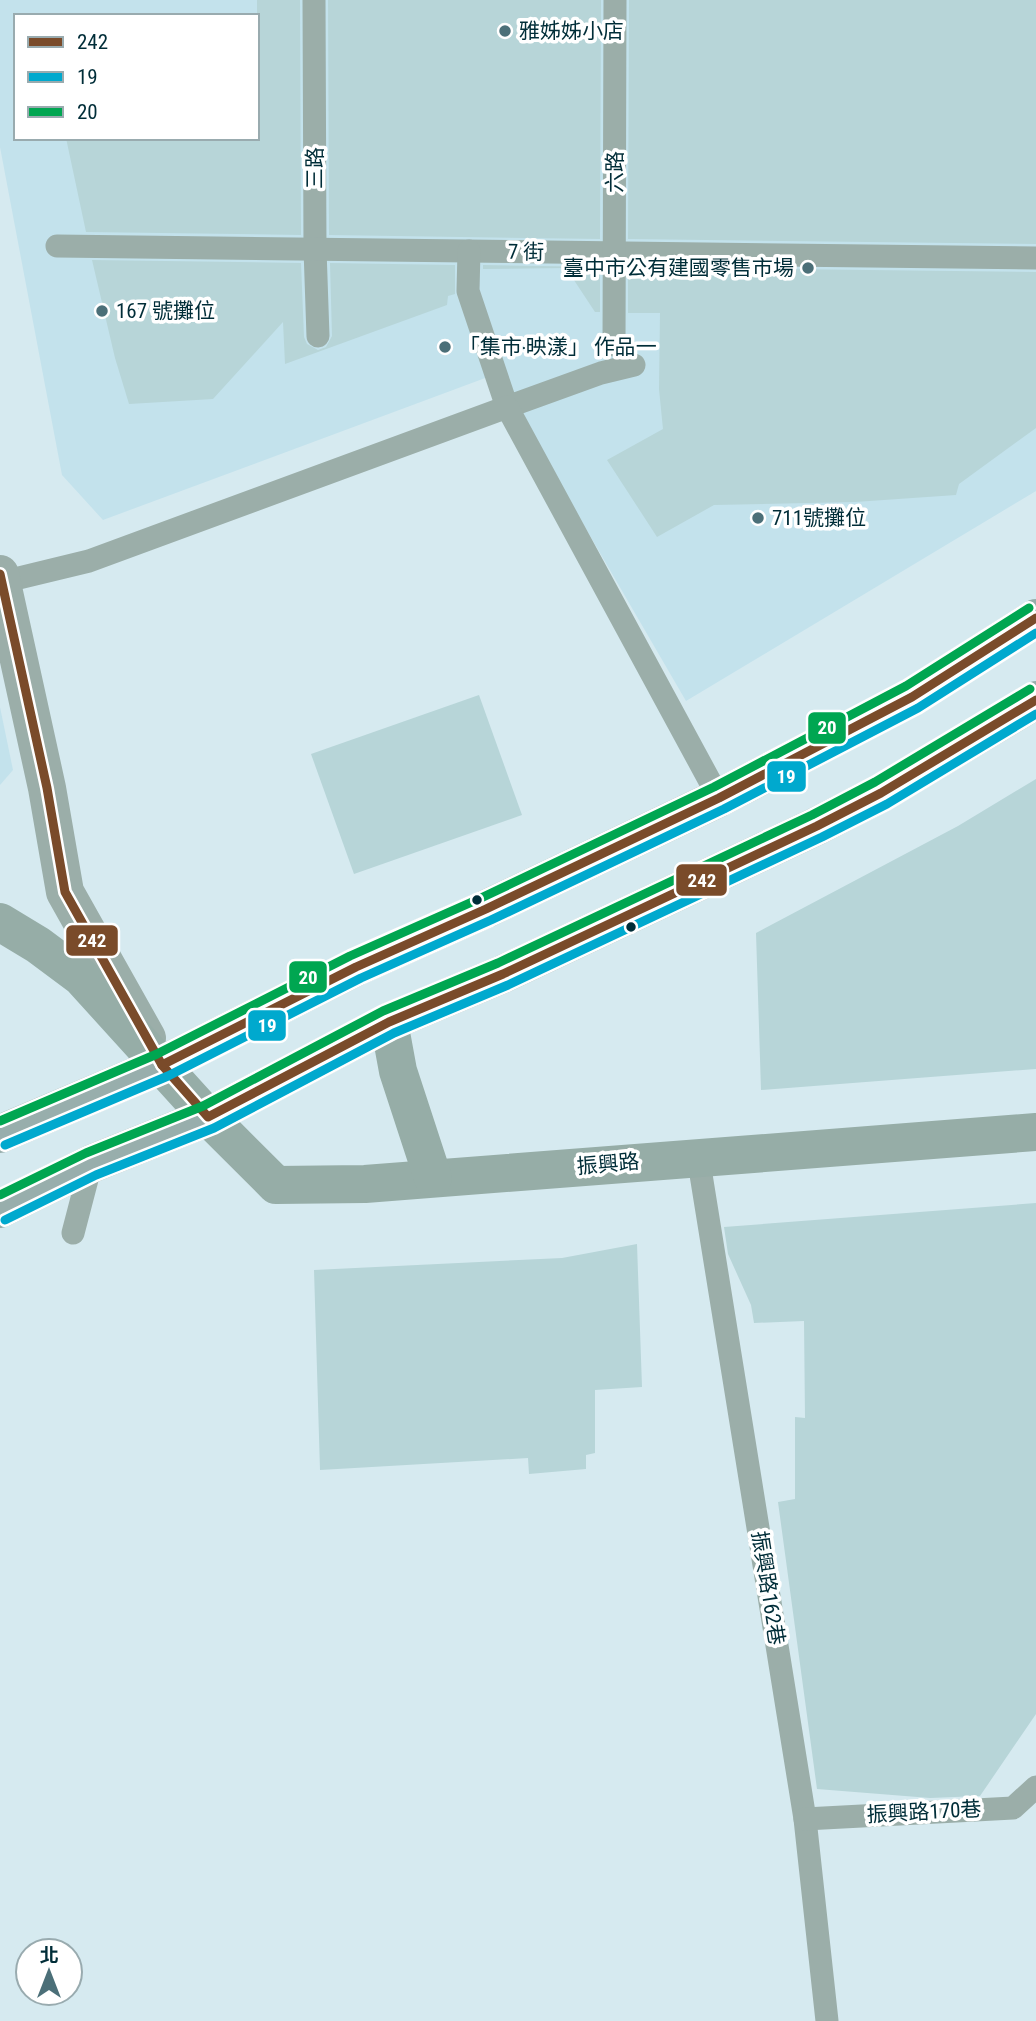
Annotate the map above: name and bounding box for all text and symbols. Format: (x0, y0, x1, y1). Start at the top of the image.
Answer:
legend (14, 14, 259, 140)
place label: 雅姊姊小店 (519, 19, 624, 43)
marker: 雅姊姊小店 (497, 23, 513, 39)
text: 242 (77, 30, 108, 54)
text: 19 (77, 65, 98, 89)
text: 20 (77, 100, 98, 124)
street label: 三路 (303, 147, 327, 189)
street label: 六路 (603, 151, 627, 193)
street label: 7 街 (508, 240, 544, 264)
place label: 臺中市公有建國零售市場 (563, 256, 794, 280)
marker: 臺中市公有建國零售市場 (800, 260, 816, 276)
place label: 167 號攤位 (116, 299, 215, 323)
marker: 167 號攤位 (94, 303, 110, 319)
place label: 「集市‧映漾」 作品一 (459, 335, 657, 359)
marker: 「集市‧映漾」 作品一 (437, 339, 453, 355)
place label: 711號攤位 (772, 506, 866, 530)
marker: 711號攤位 (750, 510, 766, 526)
line badge: 20 (807, 711, 847, 745)
text: 20 (817, 716, 837, 739)
line badge: 19 (766, 760, 807, 793)
text: 19 (776, 765, 796, 788)
line badge: 242 (675, 863, 728, 897)
text: 242 (688, 869, 716, 892)
unlabelled marker (470, 893, 484, 907)
unlabelled marker (624, 920, 638, 934)
line badge: 242 (65, 924, 119, 957)
text: 242 (78, 929, 106, 952)
line badge: 20 (288, 960, 328, 994)
text: 20 (298, 966, 318, 989)
line badge: 19 (247, 1009, 287, 1042)
text: 19 (257, 1014, 277, 1037)
street label: 振興路 (576, 1149, 640, 1179)
street label: 振興路162巷 (747, 1529, 789, 1647)
street label: 振興路170巷 (866, 1797, 982, 1827)
north arrow (14, 1937, 84, 2007)
text: 北 (39, 1944, 59, 1967)

